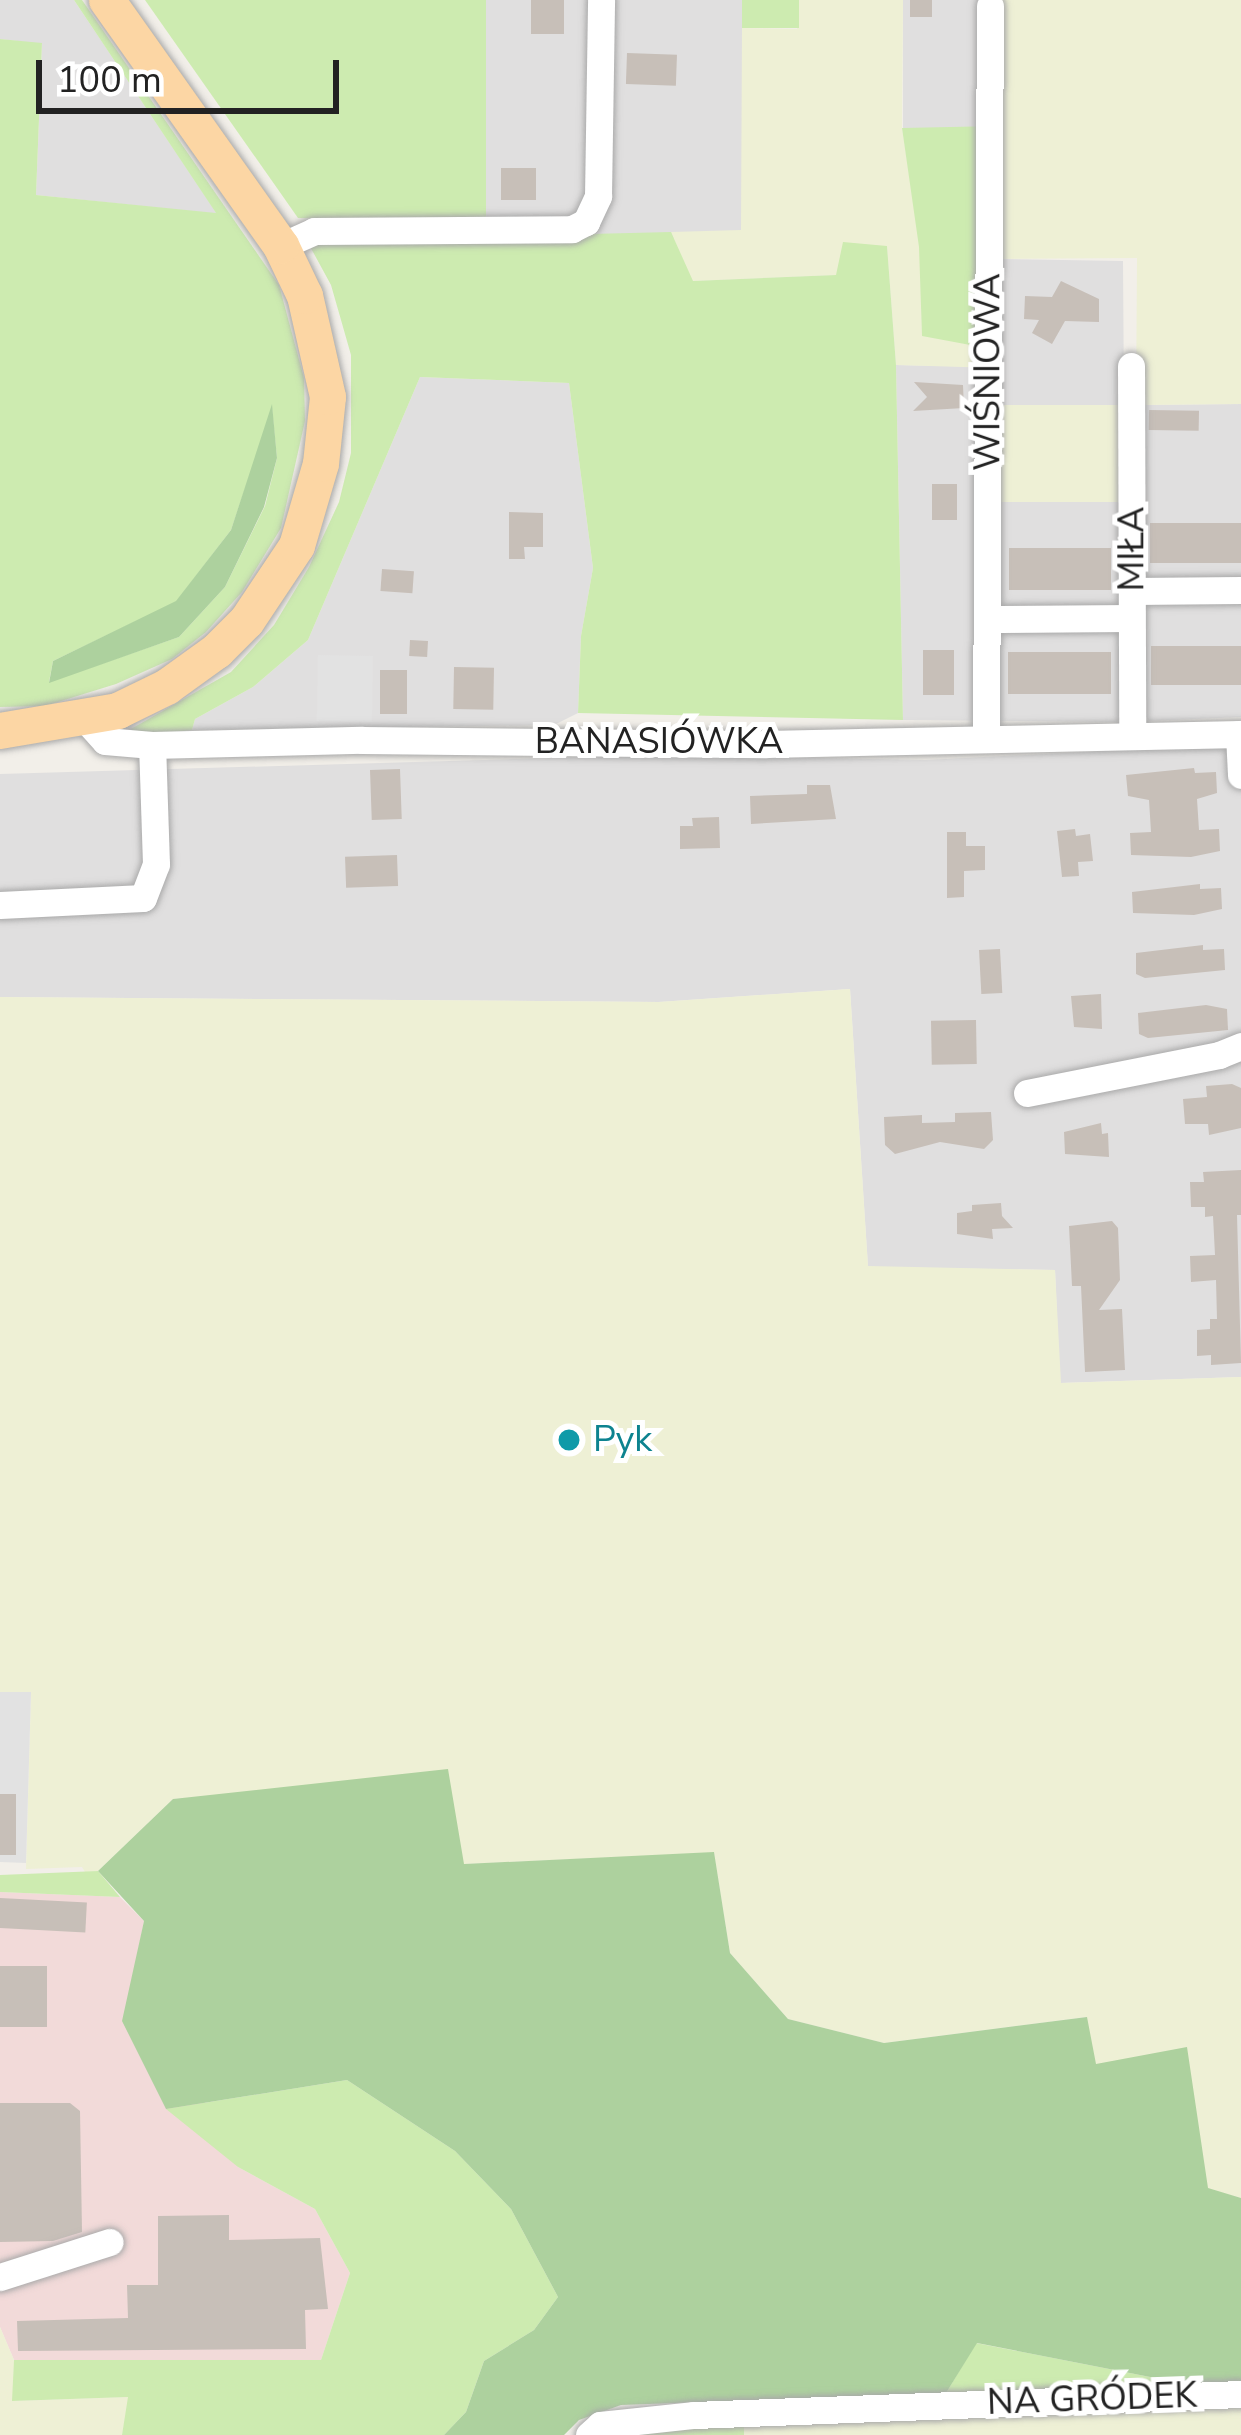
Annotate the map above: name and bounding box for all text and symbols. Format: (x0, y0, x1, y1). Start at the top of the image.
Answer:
scale bar (42, 36, 345, 110)
text: 100 m (57, 56, 162, 105)
street label: WIŚNIOWA (966, 273, 1010, 471)
street label: MIŁA (1110, 506, 1154, 592)
street label: BANASIÓWKA (535, 720, 783, 764)
place label: Pyk (593, 1418, 652, 1462)
marker: Pyk (556, 1427, 582, 1453)
street label: NA GRÓDEK (986, 2374, 1198, 2424)

